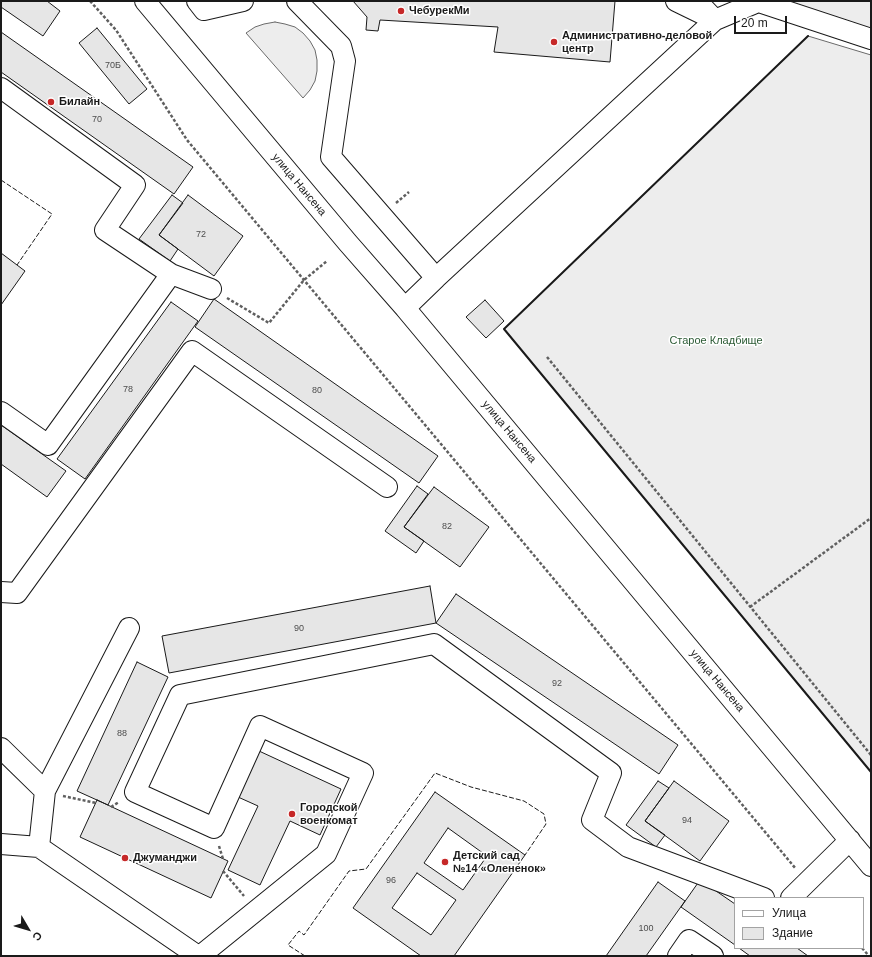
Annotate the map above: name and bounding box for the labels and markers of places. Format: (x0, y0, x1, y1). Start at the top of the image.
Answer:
place label: ЧебурекМи (409, 4, 470, 18)
marker: ЧебурекМи (396, 6, 406, 16)
place label: Административно-деловой центр (562, 29, 712, 55)
marker: Административно-деловой центр (549, 37, 559, 47)
place label: Билайн (59, 95, 100, 109)
marker: Билайн (46, 97, 56, 107)
place label: Городской военкомат (300, 801, 358, 827)
marker: Городской военкомат (287, 809, 297, 819)
place label: Детский сад №14 «Олененок» (453, 849, 546, 875)
place label: Джуманджи (133, 851, 197, 865)
marker: Джуманджи (120, 853, 130, 863)
marker: Детский сад №14 «Олененок» (440, 857, 450, 867)

